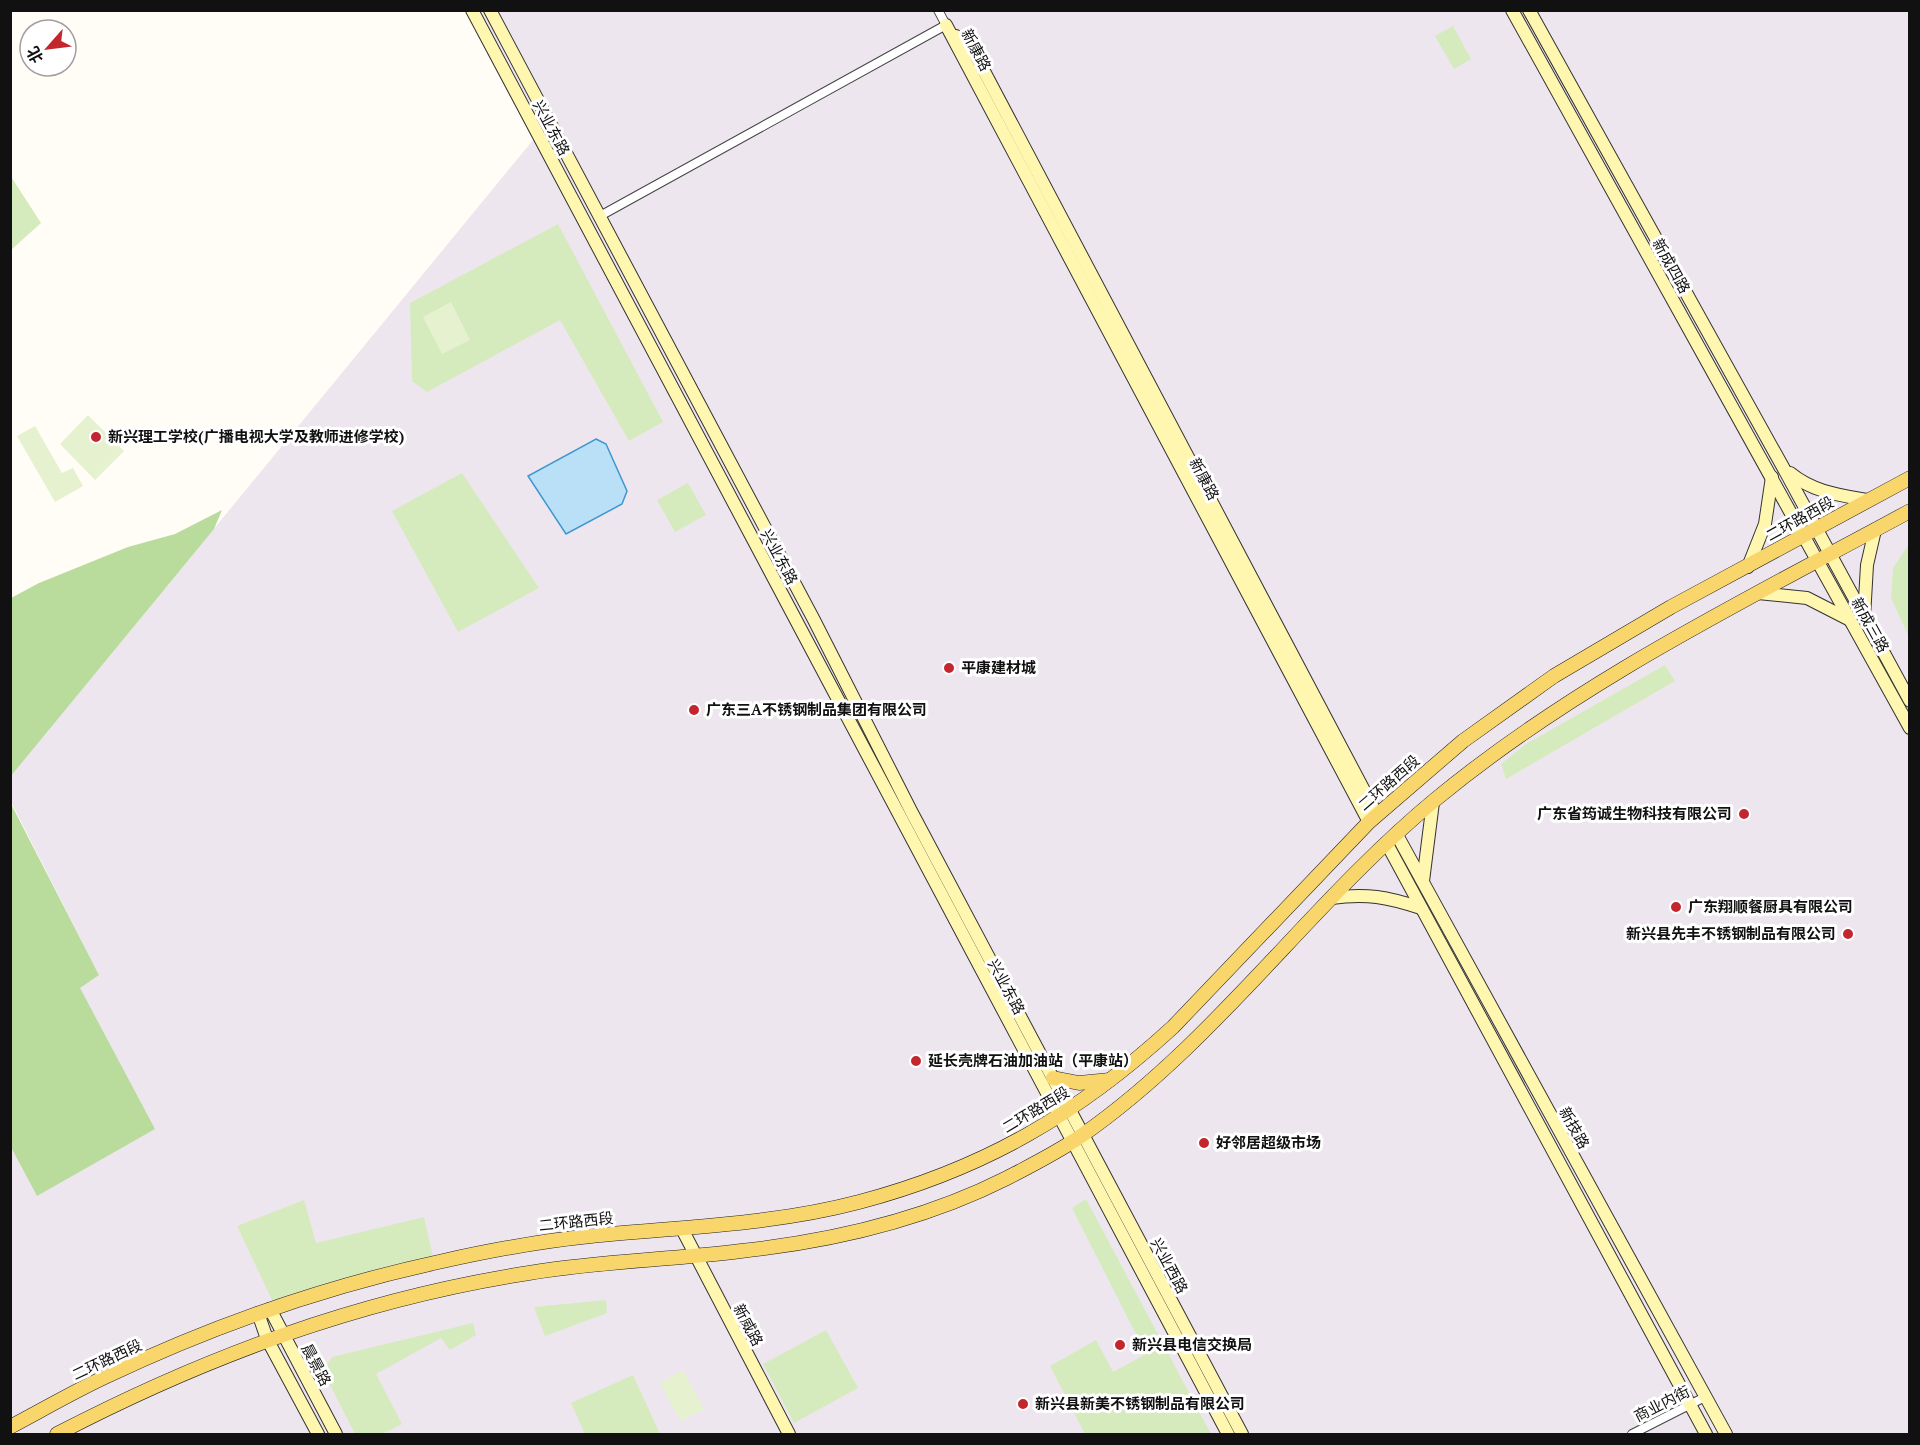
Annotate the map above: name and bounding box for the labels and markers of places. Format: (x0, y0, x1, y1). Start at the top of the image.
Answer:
place label: 新兴理工学校(广播电视大学及教师进修学校) (108, 426, 404, 446)
marker: 新兴理工学校(广播电视大学及教师进修学校) (89, 430, 103, 444)
place label: 平康建材城 (961, 657, 1036, 677)
marker: 平康建材城 (942, 661, 956, 675)
place label: 广东三A不锈钢制品集团有限公司 (706, 699, 927, 719)
marker: 广东三A不锈钢制品集团有限公司 (687, 703, 701, 717)
place label: 广东省筠诚生物科技有限公司 (1537, 803, 1732, 823)
marker: 广东省筠诚生物科技有限公司 (1737, 807, 1751, 821)
place label: 广东翔顺餐厨具有限公司 (1688, 896, 1853, 916)
marker: 广东翔顺餐厨具有限公司 (1669, 900, 1683, 914)
place label: 新兴县先丰不锈钢制品有限公司 (1626, 923, 1836, 943)
marker: 新兴县先丰不锈钢制品有限公司 (1841, 927, 1855, 941)
place label: 延长壳牌石油加油站（平康站） (928, 1050, 1138, 1070)
marker: 延长壳牌石油加油站（平康站） (909, 1054, 923, 1068)
place label: 好邻居超级市场 (1216, 1132, 1321, 1152)
marker: 好邻居超级市场 (1197, 1136, 1211, 1150)
place label: 新兴县电信交换局 (1132, 1334, 1252, 1354)
marker: 新兴县电信交换局 (1113, 1338, 1127, 1352)
place label: 新兴县新美不锈钢制品有限公司 (1035, 1393, 1245, 1413)
marker: 新兴县新美不锈钢制品有限公司 (1016, 1397, 1030, 1411)

